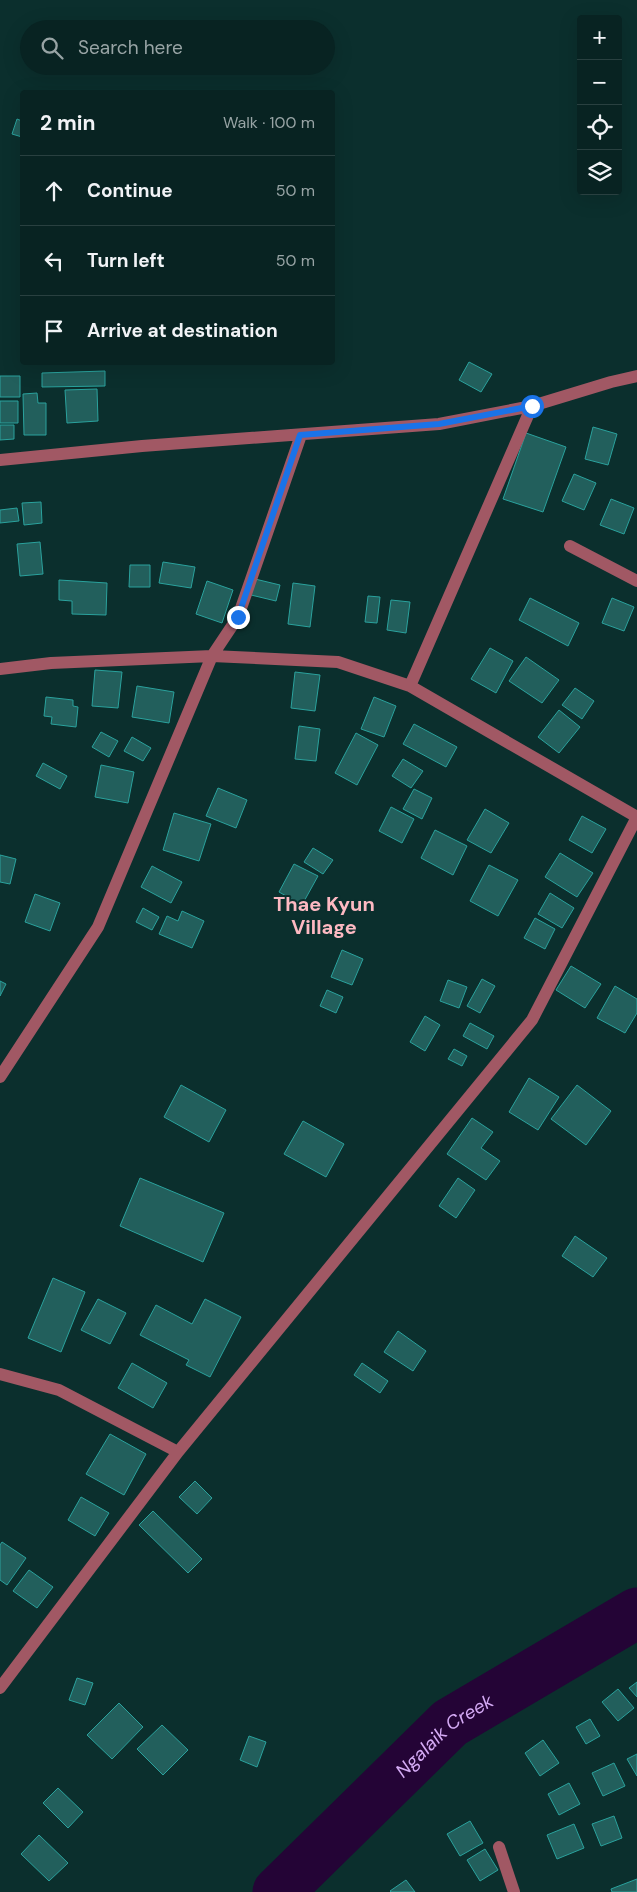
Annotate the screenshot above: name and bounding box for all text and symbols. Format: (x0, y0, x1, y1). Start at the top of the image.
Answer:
map controls (577, 15, 622, 195)
button: + (577, 15, 622, 60)
search box (20, 20, 335, 75)
icon: search (38, 34, 66, 62)
text: Search here (78, 35, 183, 60)
button: − (577, 60, 622, 105)
button: locate (577, 105, 622, 150)
text: 2 min (40, 109, 96, 137)
text: Walk · 100 m (223, 112, 315, 133)
button: layers (577, 150, 622, 195)
icon: ahead (40, 177, 68, 205)
text: Continue (87, 178, 173, 203)
text: 50 m (276, 180, 315, 201)
icon: left (40, 247, 68, 275)
text: Turn left (87, 248, 165, 273)
text: 50 m (276, 250, 315, 271)
icon: arrive (40, 317, 68, 345)
text: Arrive at destination (87, 318, 278, 343)
route start (521, 395, 544, 418)
route end (227, 606, 250, 629)
district label: Thae Kyun Village (273, 891, 375, 940)
water label: Ngalaik Creek (390, 1688, 498, 1783)

